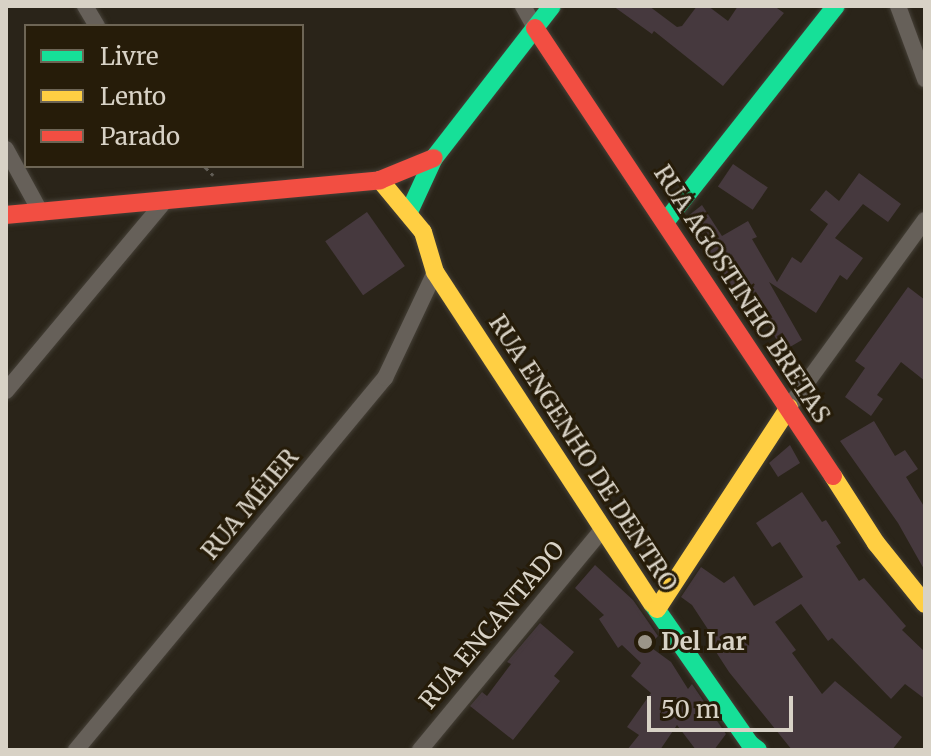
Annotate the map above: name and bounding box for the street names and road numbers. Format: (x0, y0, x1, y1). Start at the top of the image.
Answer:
street label: RUA AGOSTINHO BRETAS (648, 160, 836, 428)
street label: RUA ENGENHO DE DENTRO (483, 310, 683, 596)
street label: RUA MÉIER (195, 443, 305, 565)
street label: RUA ENCANTADO (413, 535, 571, 715)

